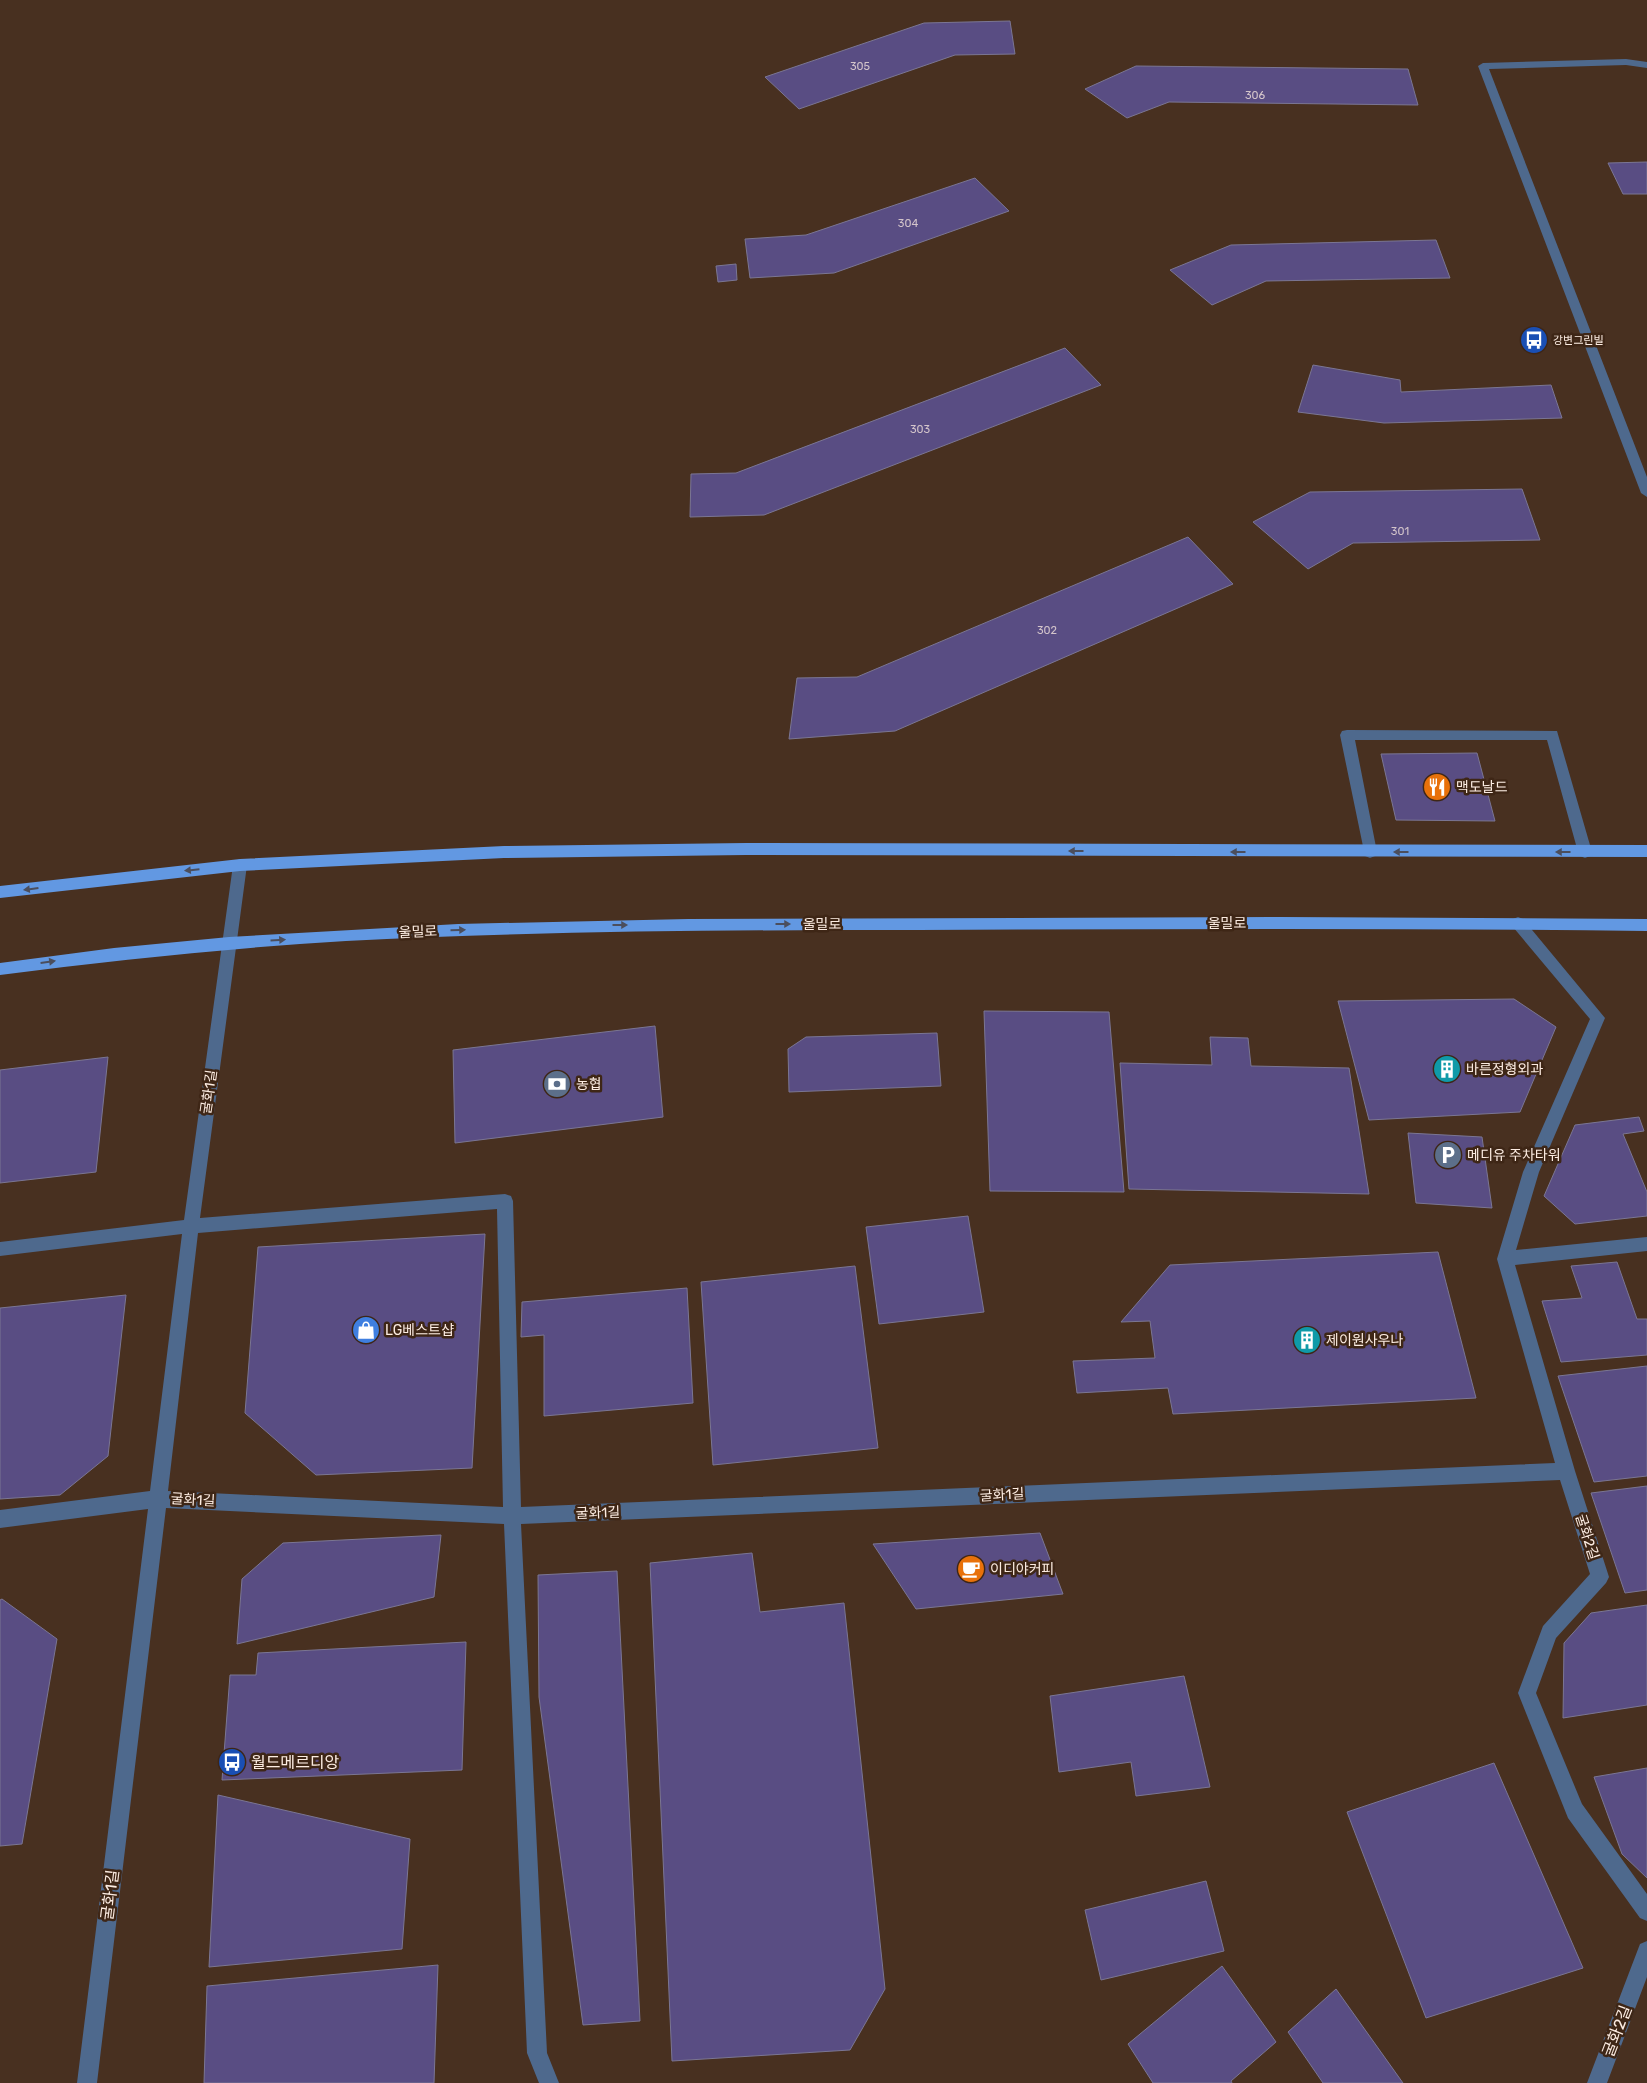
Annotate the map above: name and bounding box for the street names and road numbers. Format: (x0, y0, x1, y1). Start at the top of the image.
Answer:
street label: 울밀로 (1208, 915, 1246, 932)
street label: 울밀로 (803, 916, 841, 933)
street label: 울밀로 (398, 923, 438, 941)
street label: 굴화1길 (197, 1069, 221, 1115)
street label: 굴화1길 (979, 1485, 1025, 1505)
street label: 굴화1길 (170, 1490, 216, 1510)
street label: 굴화1길 (575, 1504, 621, 1522)
street label: 굴화2길 (1572, 1512, 1602, 1562)
street label: 굴화1길 (97, 1869, 123, 1921)
street label: 굴화2길 (1599, 2003, 1635, 2059)

